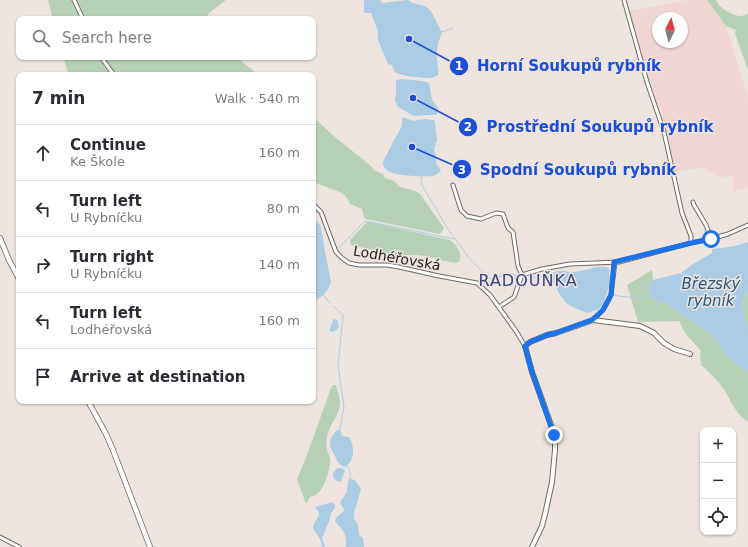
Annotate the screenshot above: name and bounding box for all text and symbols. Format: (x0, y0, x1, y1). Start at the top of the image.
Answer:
north arrow (652, 12, 688, 48)
search box (16, 16, 316, 60)
icon: search (30, 27, 52, 49)
text: Search here (62, 29, 152, 47)
callout: Horní Soukupů rybník (449, 52, 669, 79)
text: Horní Soukupů rybník (477, 57, 662, 75)
text: 1 (455, 59, 463, 73)
text: 7 min (32, 88, 85, 108)
text: Walk · 540 m (215, 91, 300, 106)
callout: Prostřední Soukupů rybník (458, 113, 721, 140)
text: Prostřední Soukupů rybník (487, 118, 714, 136)
text: 2 (464, 120, 472, 134)
text: Continue (70, 136, 146, 154)
icon: ahead (32, 142, 54, 164)
text: 160 m (258, 145, 300, 160)
text: Ke Škole (70, 154, 125, 169)
callout: Spodní Soukupů rybník (452, 156, 684, 183)
text: Spodní Soukupů rybník (480, 161, 677, 179)
text: 3 (458, 163, 466, 177)
text: Turn left (70, 192, 142, 210)
icon: left (32, 198, 54, 220)
text: 80 m (267, 201, 300, 216)
text: U Rybníčku (70, 210, 142, 225)
route start (702, 230, 720, 248)
street label: Lodhéřovská (352, 242, 442, 274)
text: Turn right (70, 248, 154, 266)
icon: right (32, 254, 54, 276)
text: 140 m (258, 257, 300, 272)
text: U Rybníčku (70, 266, 142, 281)
district label: RADOUŇKA (478, 271, 578, 290)
water label: Březský rybník (682, 275, 742, 310)
text: Turn left (70, 304, 142, 322)
icon: left (32, 310, 54, 332)
text: 160 m (258, 313, 300, 328)
text: Lodhéřovská (70, 322, 152, 337)
icon: arrive (32, 366, 54, 388)
text: Arrive at destination (70, 368, 245, 386)
route end (545, 426, 563, 444)
map controls (700, 427, 736, 535)
button: + (700, 427, 736, 463)
button: − (700, 463, 736, 499)
button: locate (700, 499, 736, 535)

